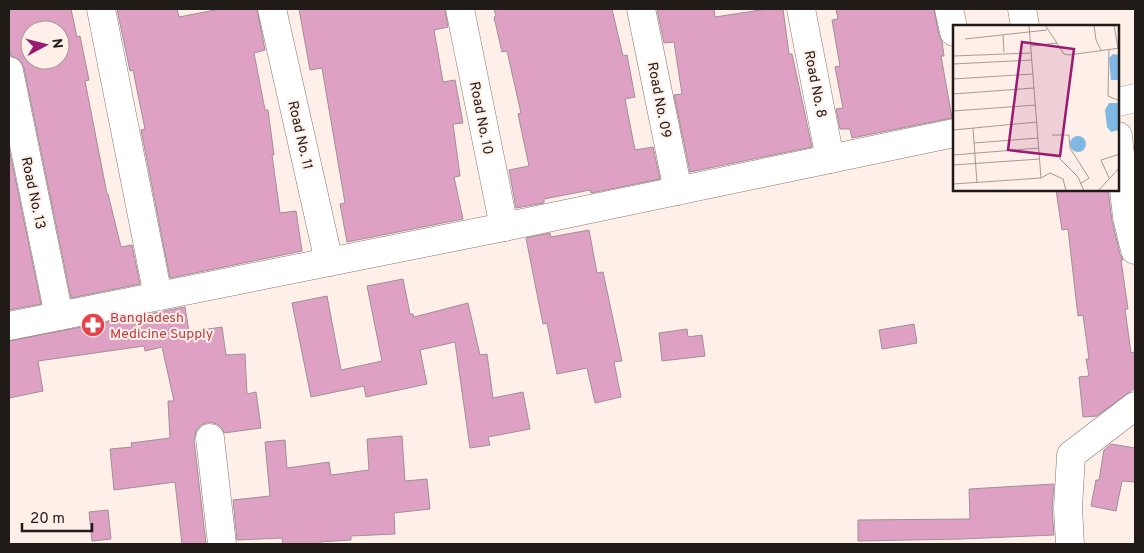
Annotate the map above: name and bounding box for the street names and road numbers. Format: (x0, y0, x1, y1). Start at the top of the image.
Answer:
street label: Road No. 8 (800, 49, 829, 119)
street label: Road No. 09 (643, 61, 674, 140)
street label: Road No. 10 (465, 80, 496, 156)
street label: Road No. 11 (283, 99, 316, 171)
street label: Road No. 13 (17, 156, 48, 231)

